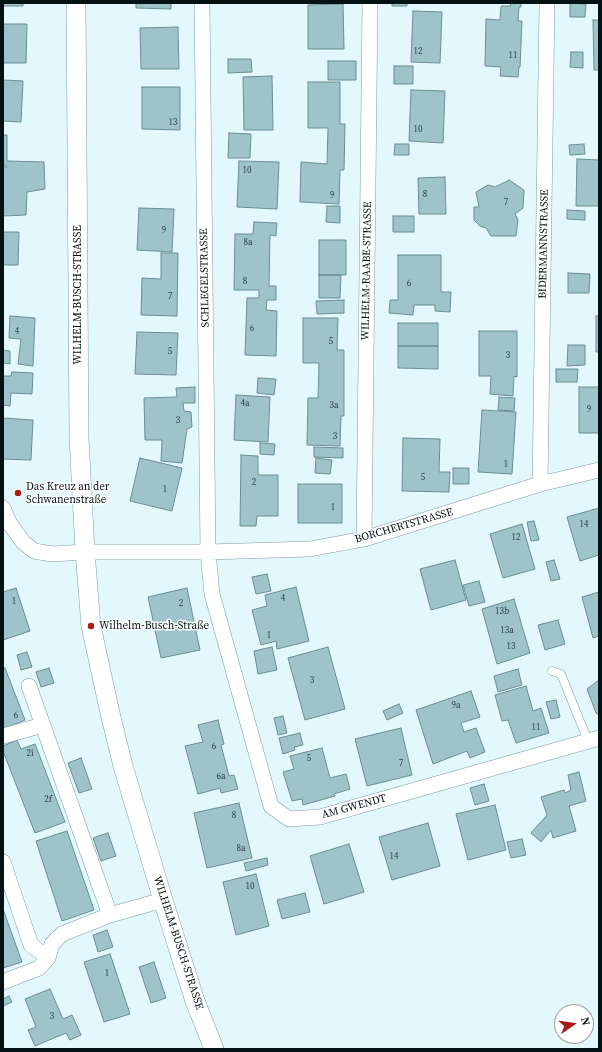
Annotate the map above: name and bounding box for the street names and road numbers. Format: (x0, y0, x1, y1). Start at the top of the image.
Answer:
street label: BIDERMANNSTRASSE (536, 189, 552, 299)
street label: WILHELM-RAABE-STRASSE (359, 201, 375, 341)
street label: WILHELM-BUSCH-STRASSE (71, 225, 85, 365)
street label: SCHLEGELSTRASSE (198, 228, 212, 328)
street label: BORCHERTSTRASSE (353, 506, 455, 546)
street label: AM GWENDT (320, 792, 388, 822)
street label: WILHELM-BUSCH-STRASSE (150, 875, 206, 1011)

